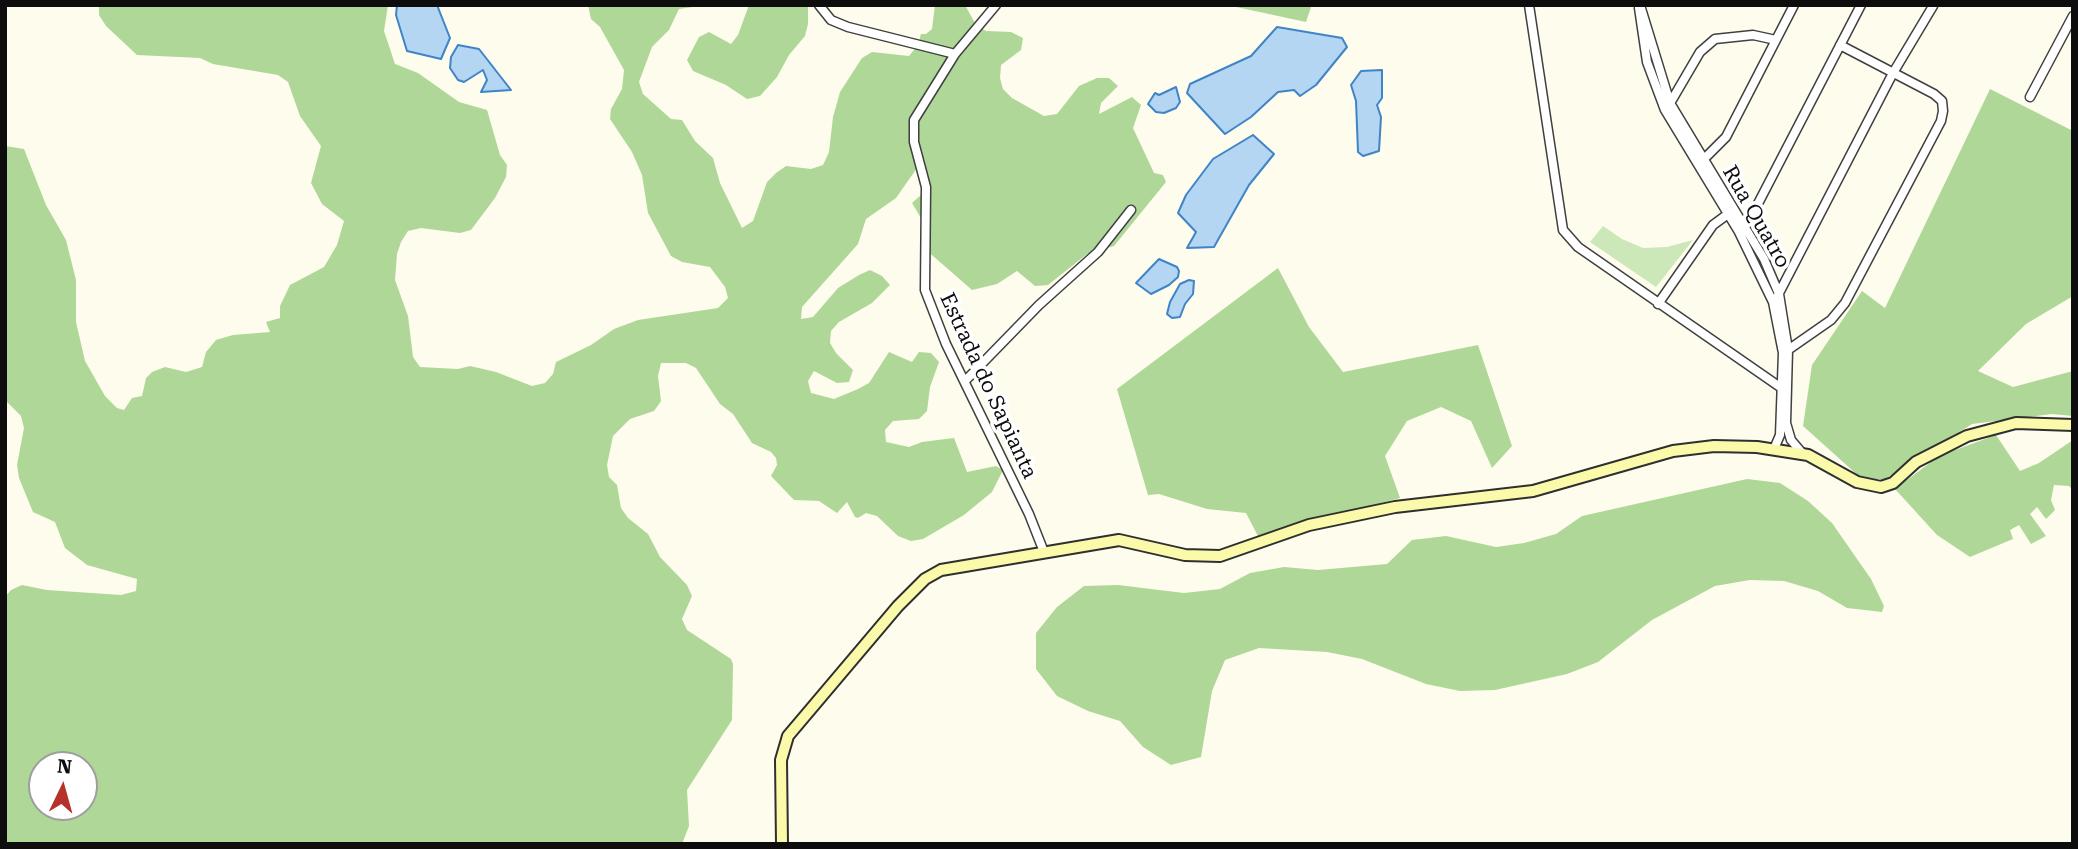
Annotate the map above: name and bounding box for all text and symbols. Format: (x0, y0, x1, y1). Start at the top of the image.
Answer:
street label: Rua Quatro (1717, 161, 1795, 273)
street label: Estrada do Sapianta (934, 289, 1042, 483)
north arrow (28, 751, 98, 821)
text: N (56, 754, 73, 779)

